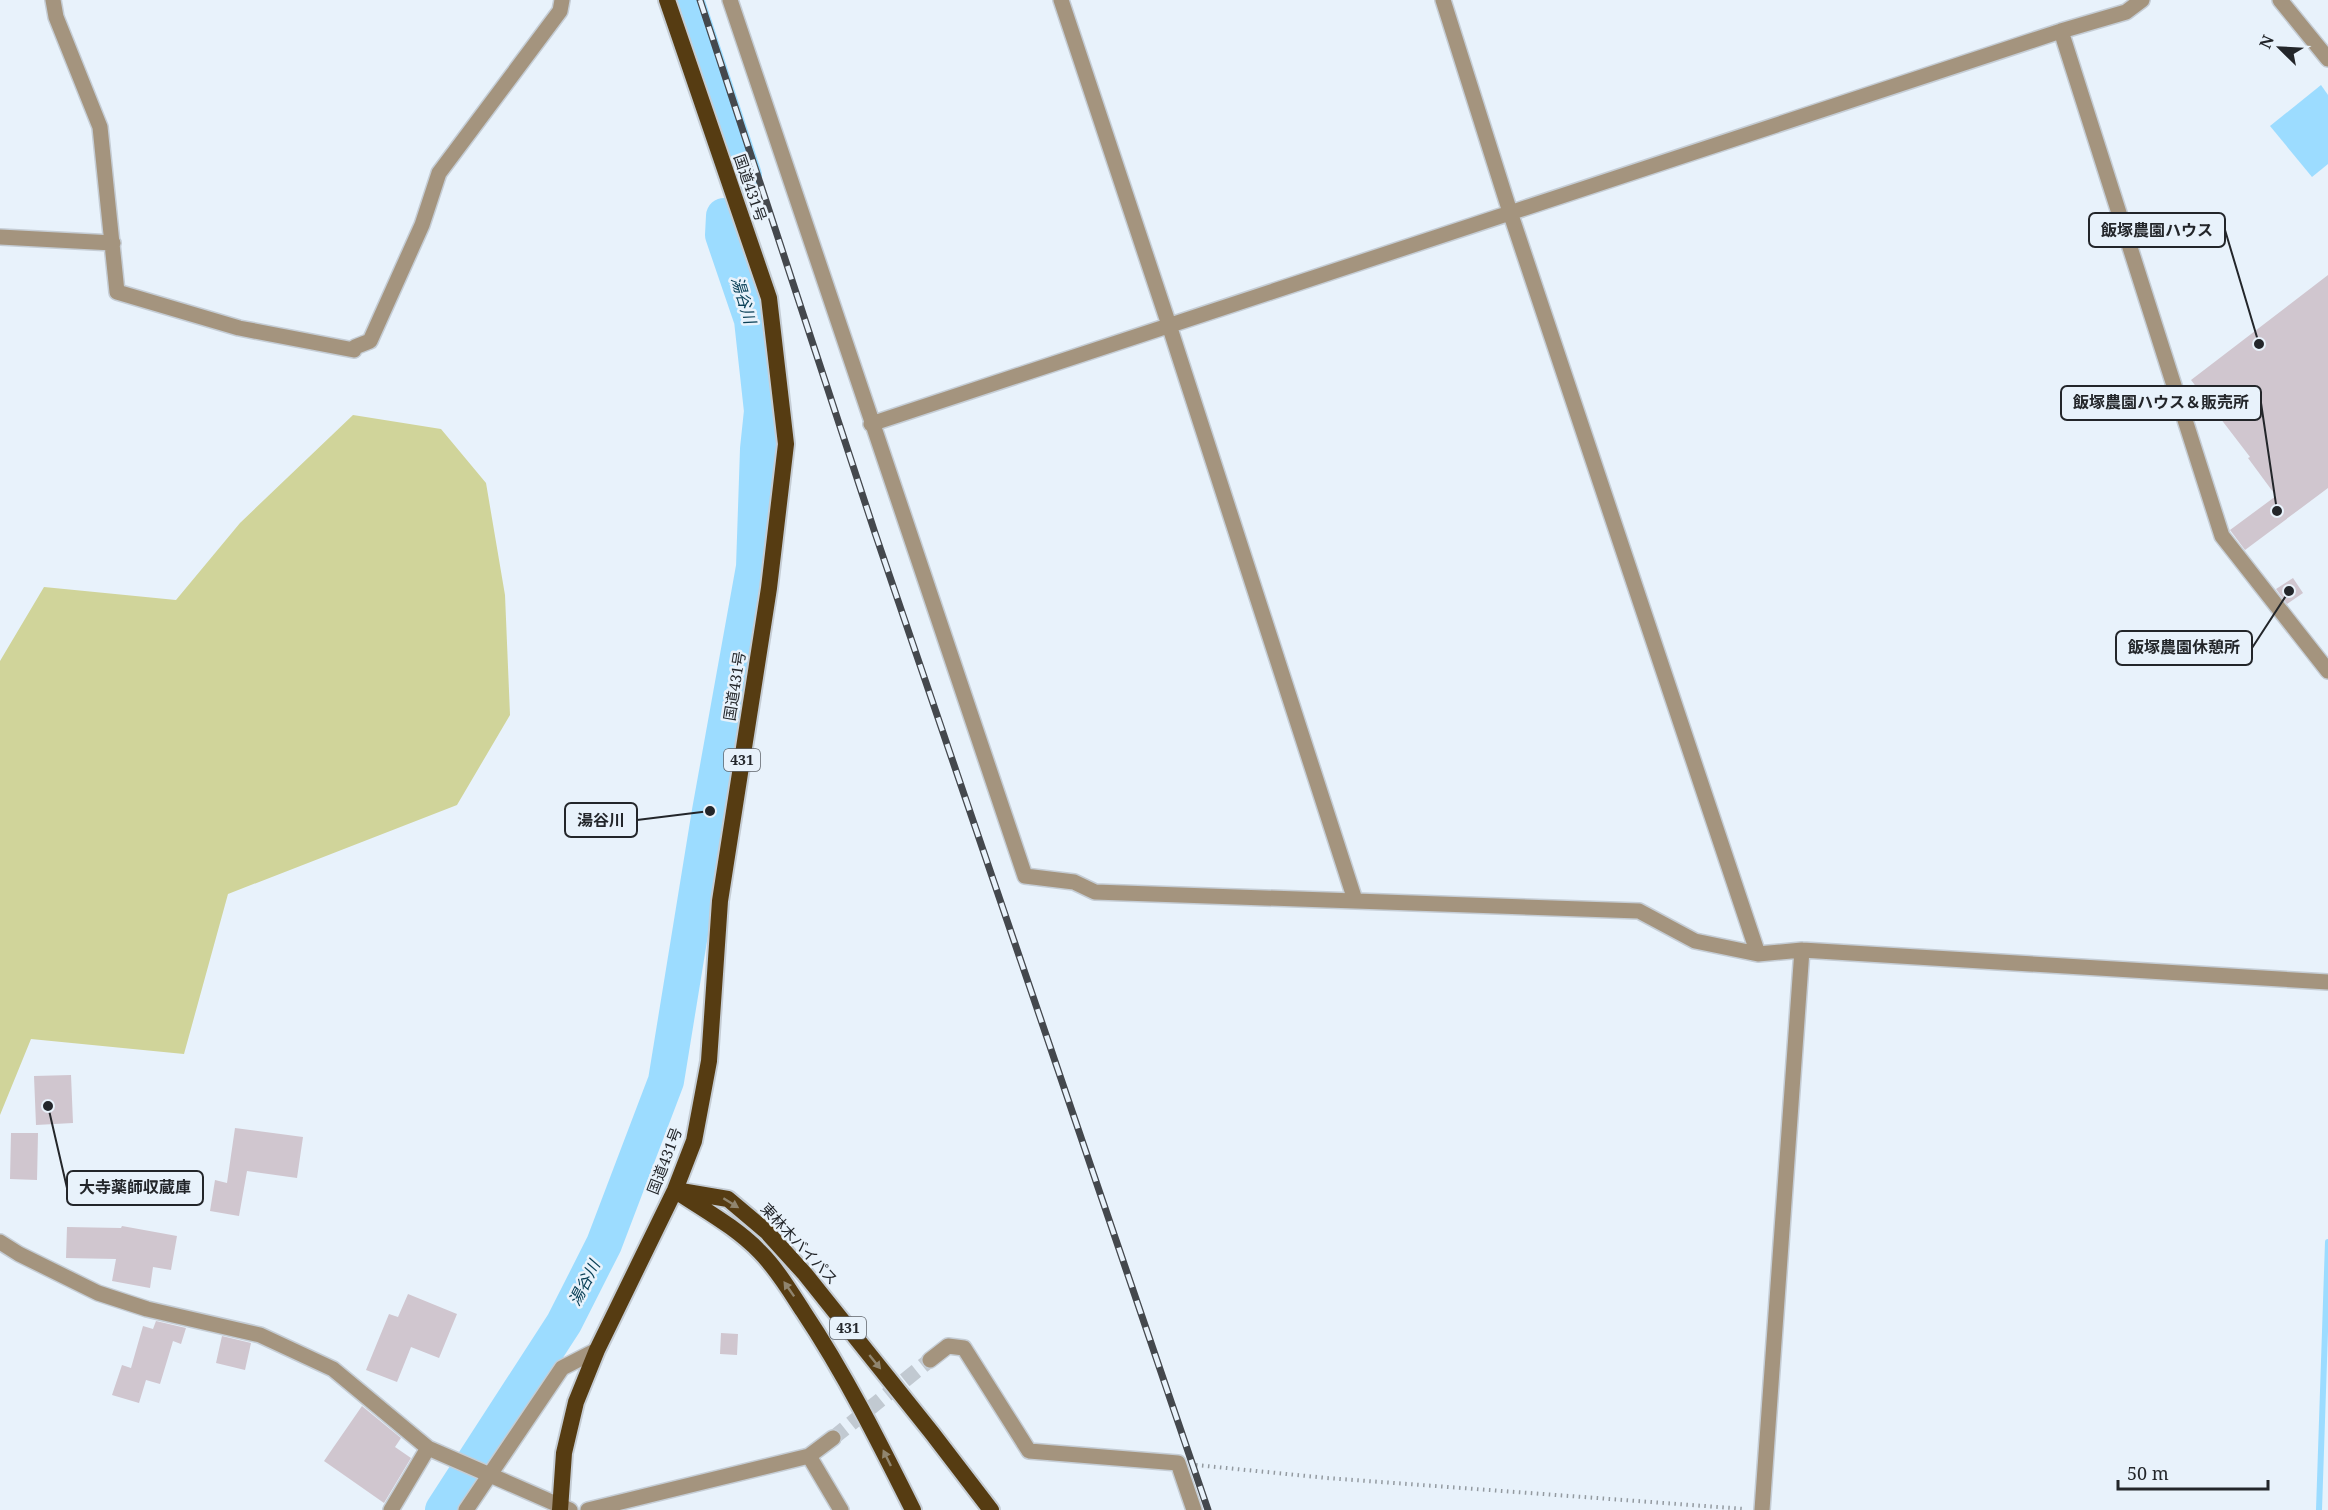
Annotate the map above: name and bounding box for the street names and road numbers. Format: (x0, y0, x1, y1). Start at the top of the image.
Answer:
street label: 国道431号 (730, 151, 772, 224)
street label: 国道431号 (719, 650, 749, 722)
road number: 431 (724, 749, 760, 771)
street label: 国道431号 (642, 1124, 686, 1197)
street label: 東林木バイパス (757, 1198, 843, 1288)
road number: 431 (830, 1317, 866, 1339)

